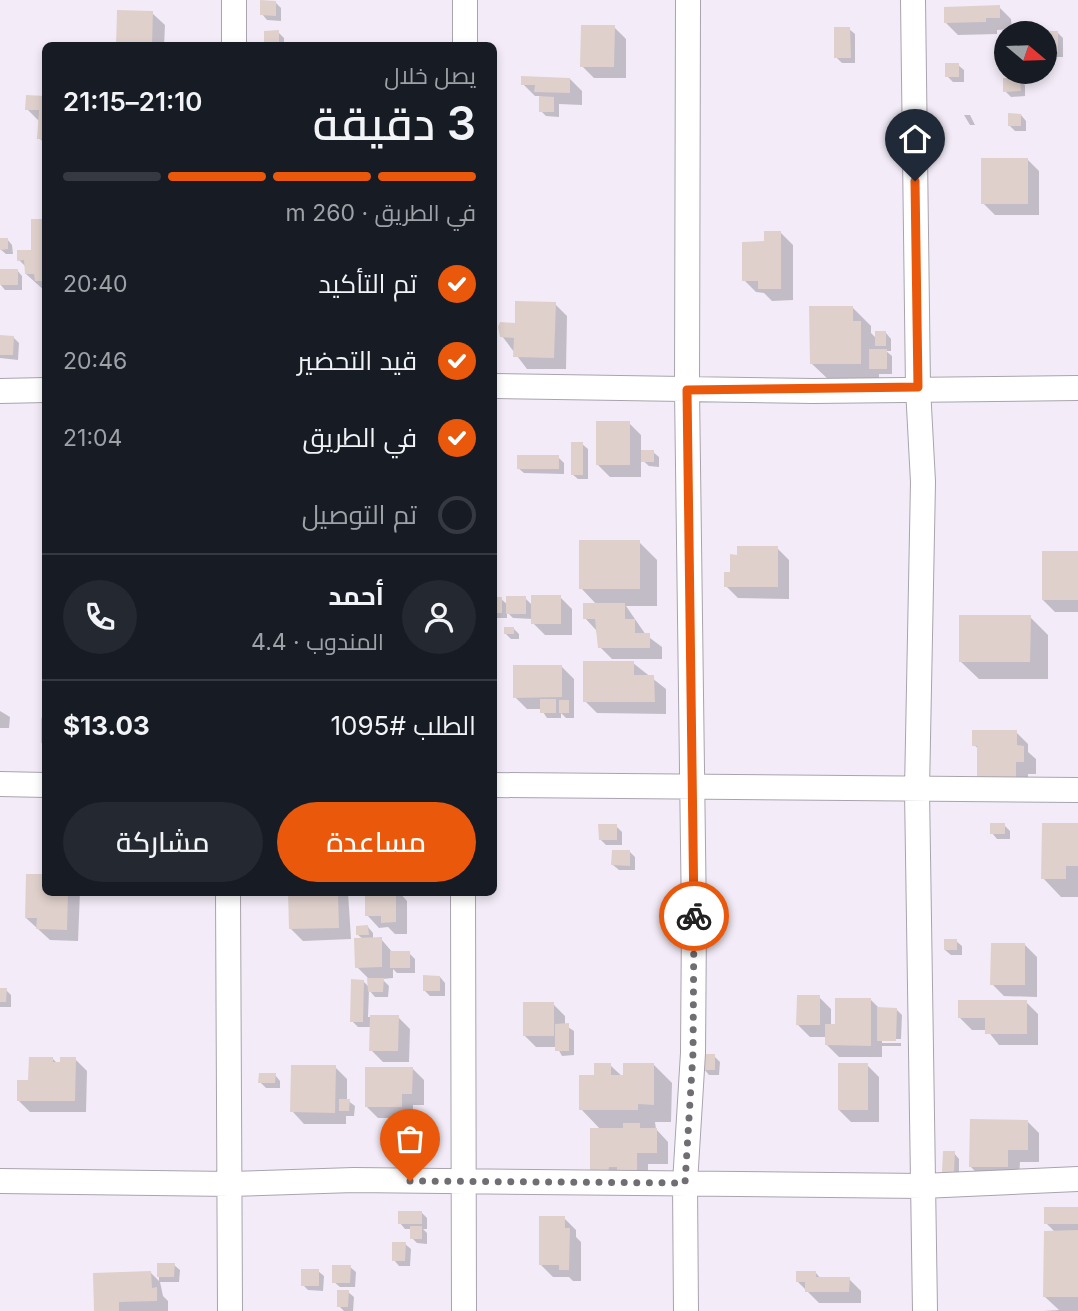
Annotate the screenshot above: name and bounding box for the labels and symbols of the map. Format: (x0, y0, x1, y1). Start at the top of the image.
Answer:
north arrow (994, 21, 1057, 84)
pin (885, 109, 945, 181)
courier (659, 881, 729, 951)
pin (380, 1109, 440, 1181)

